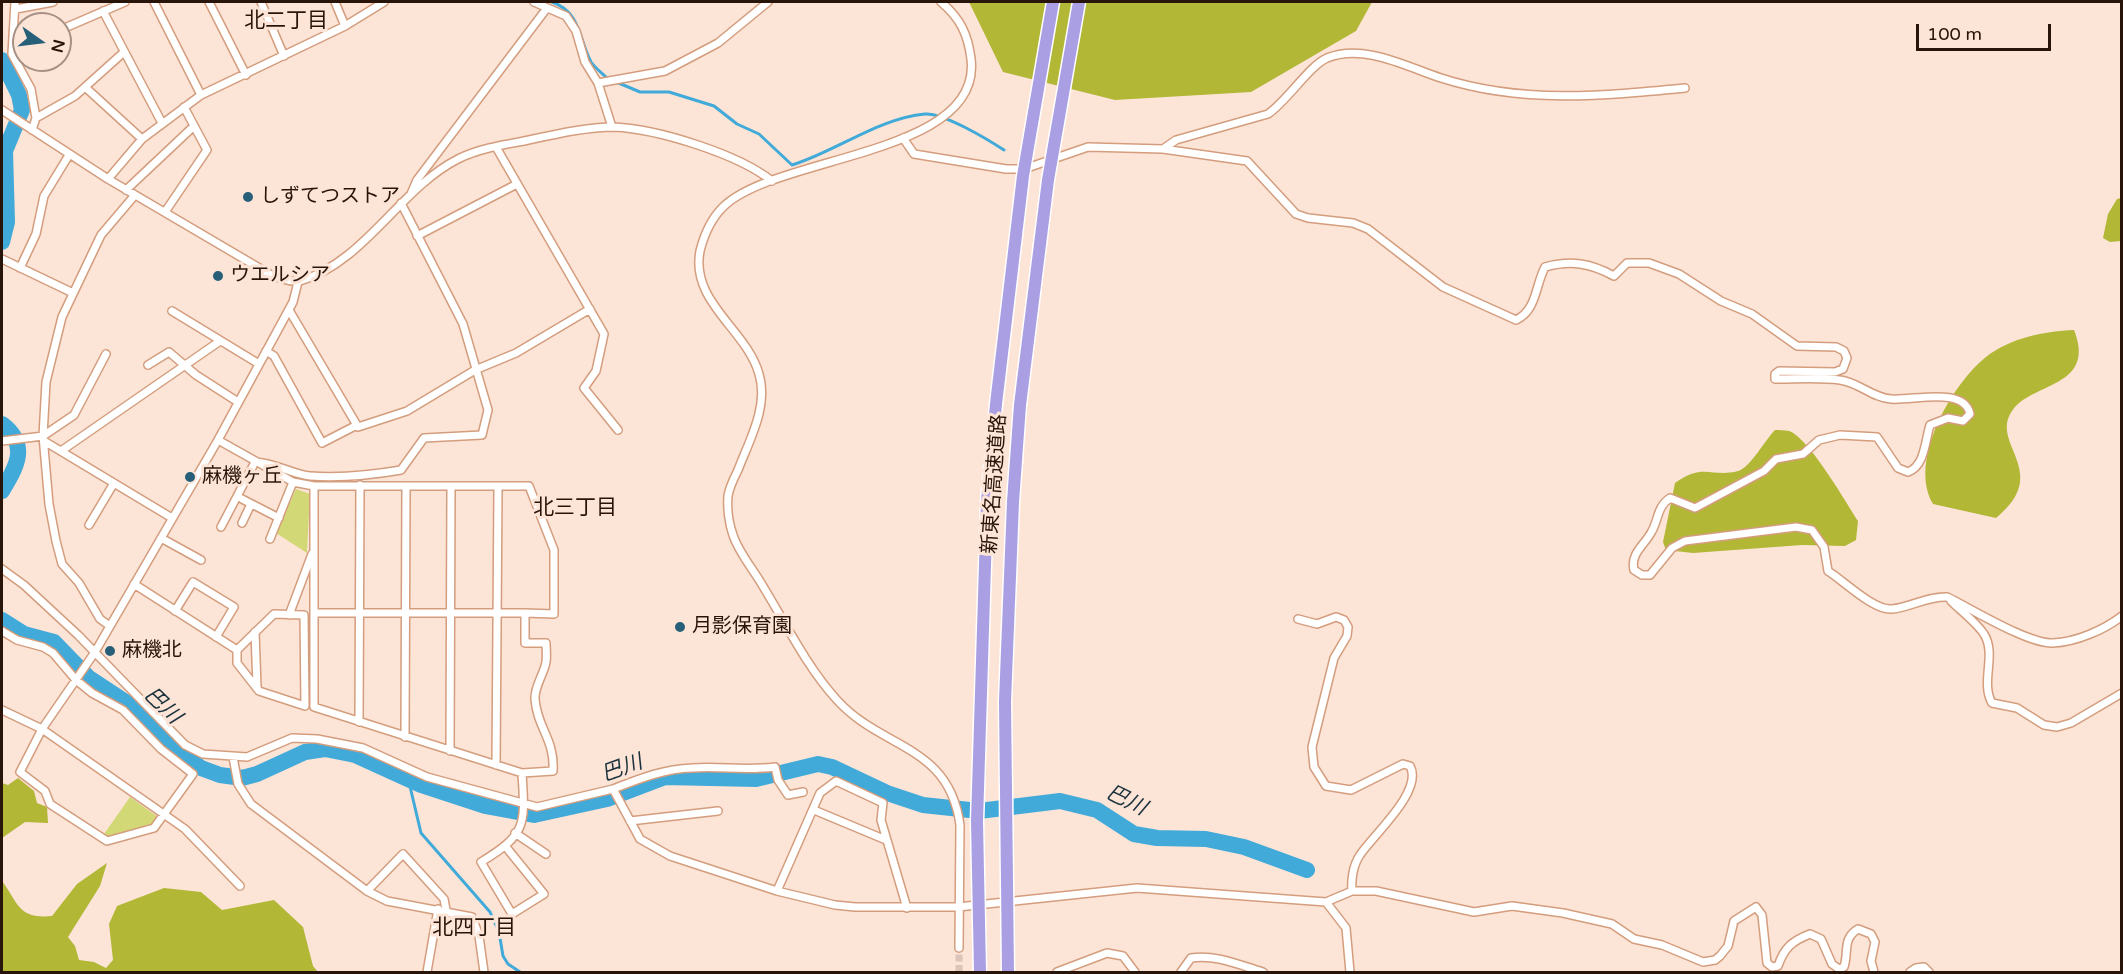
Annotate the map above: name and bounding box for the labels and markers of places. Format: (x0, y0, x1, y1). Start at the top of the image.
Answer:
place label: しずてつストア (260, 185, 400, 209)
marker: しずてつストア (241, 190, 255, 204)
place label: ウエルシア (230, 264, 330, 288)
marker: ウエルシア (211, 269, 225, 283)
place label: 麻機ヶ丘 (202, 465, 282, 489)
marker: 麻機ヶ丘 (183, 470, 197, 484)
place label: 月影保育園 (692, 615, 792, 639)
marker: 月影保育園 (673, 620, 687, 634)
place label: 麻機北 (122, 639, 182, 663)
marker: 麻機北 (103, 644, 117, 658)

